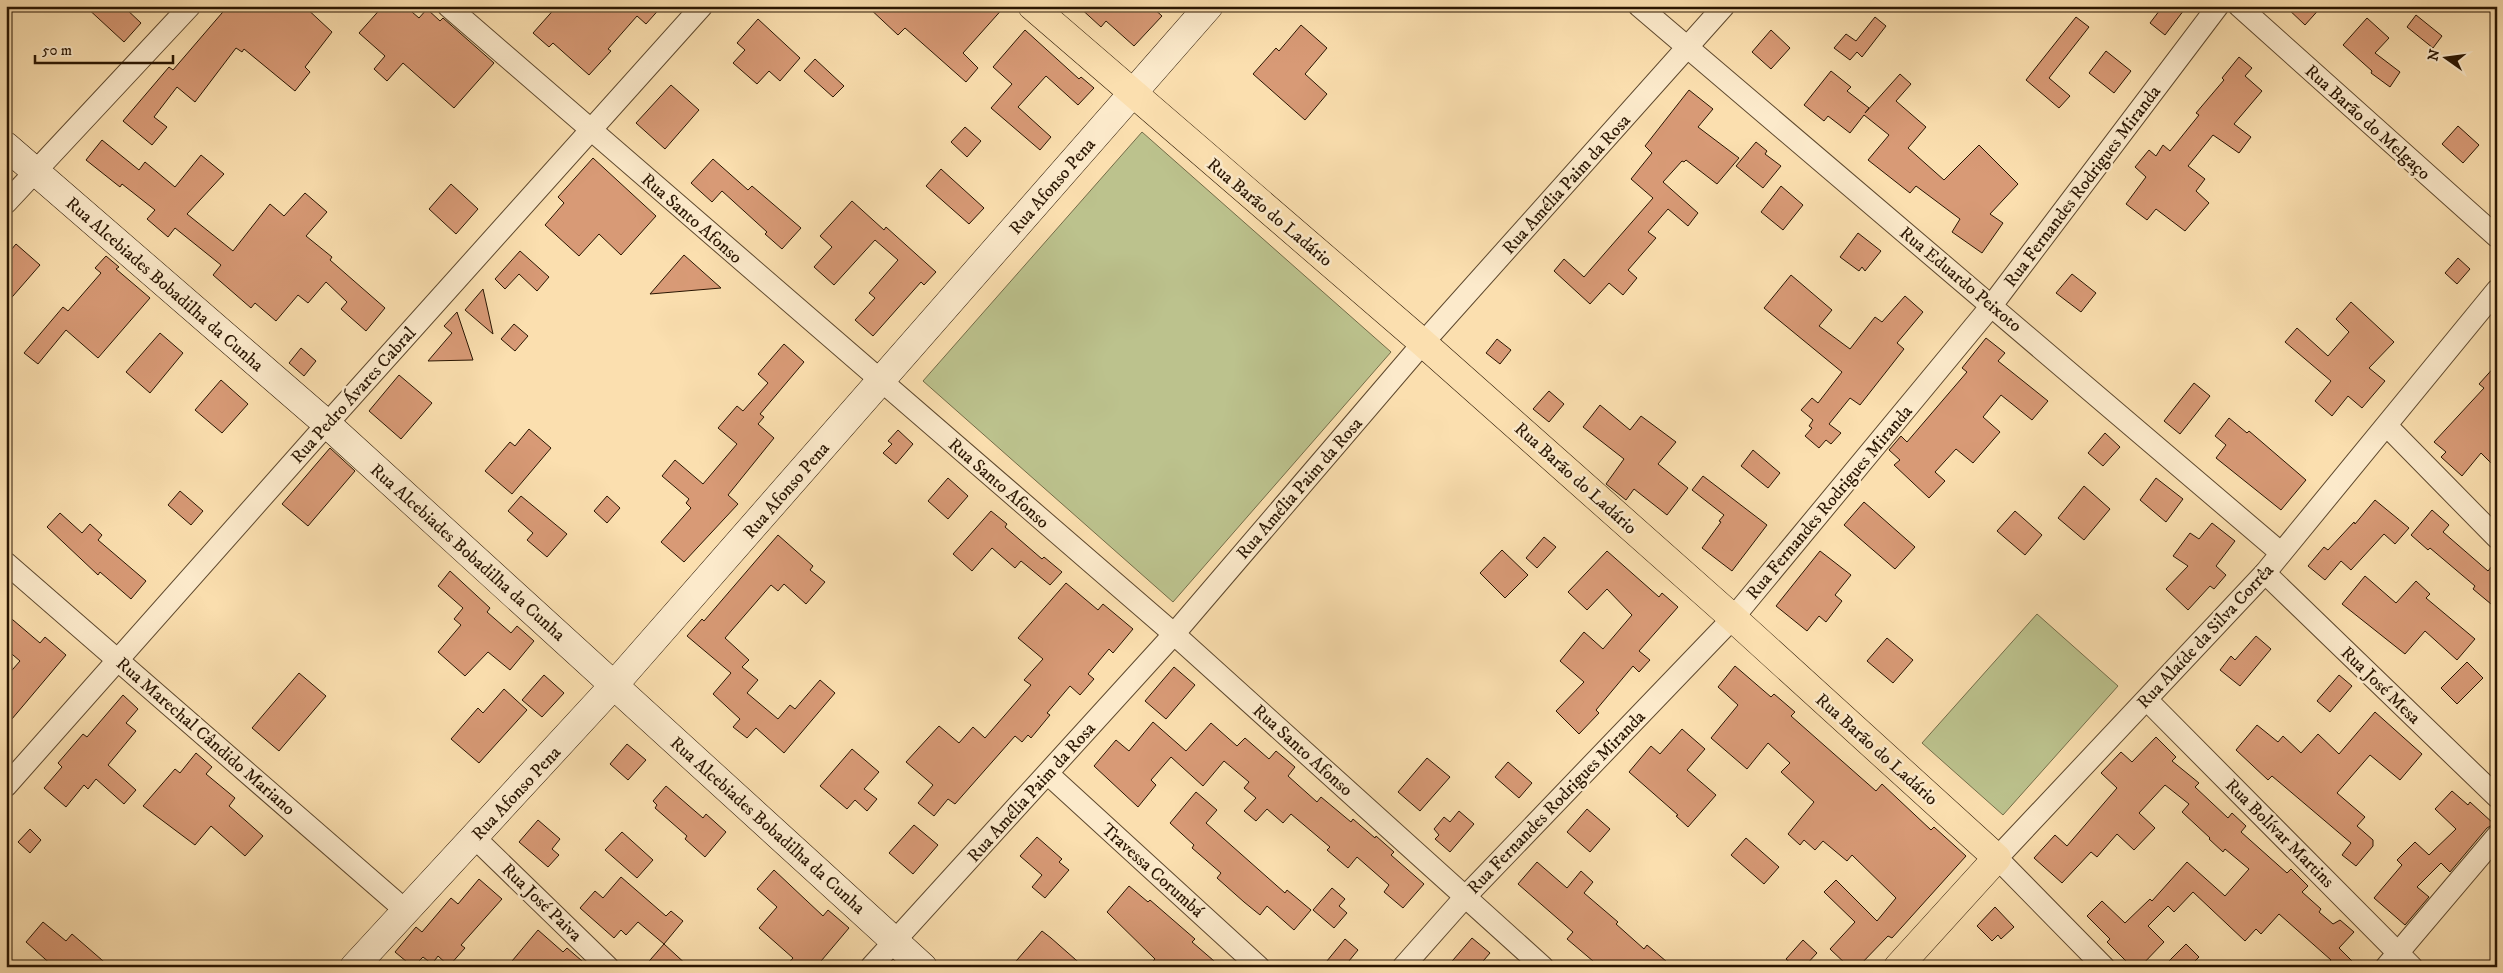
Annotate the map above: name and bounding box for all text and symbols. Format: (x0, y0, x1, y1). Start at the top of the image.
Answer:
scale bar (35, 32, 172, 64)
north arrow (2420, 32, 2470, 82)
text: 50 m (42, 41, 72, 60)
text: N (2424, 47, 2445, 63)
street label: Rua Barão do Melgaço (2300, 60, 2435, 185)
street label: Rua Fernandes Rodrigues Miranda (2000, 81, 2166, 292)
street label: Rua Amélia Paim da Rosa (1498, 110, 1636, 259)
street label: Rua Afonso Pena (1005, 134, 1101, 239)
street label: Rua Barão do Ladário (1202, 154, 1337, 272)
street label: Rua Santo Afonso (636, 169, 747, 269)
street label: Rua Alcebiades Bobadilha da Cunha (61, 193, 268, 377)
street label: Rua Eduardo Peixoto (1895, 222, 2026, 337)
street label: Rua Pedro Ávares Cabral (286, 322, 421, 469)
street label: Rua Fernandes Rodrigues Miranda (1742, 401, 1918, 604)
street label: Rua Amélia Paim da Rosa (1232, 413, 1368, 564)
street label: Rua Barão do Ladário (1510, 418, 1641, 540)
street label: Rua Santo Afonso (943, 434, 1054, 534)
street label: Rua Afonso Pena (739, 438, 835, 543)
street label: Rua Alcebiades Bobadilha da Cunha (365, 459, 570, 646)
street label: Rua Alaíde da Silva Corrêa (2133, 559, 2279, 714)
street label: Rua José Mesa (2336, 642, 2425, 729)
street label: Rua Marechal Cândido Mariano (111, 653, 299, 821)
street label: Rua Barão do Ladário (1811, 689, 1942, 811)
street label: Rua Santo Afonso (1248, 700, 1357, 802)
street label: Rua Fernandes Rodrigues Miranda (1463, 706, 1651, 899)
street label: Rua Amélia Paim da Rosa (963, 718, 1101, 867)
street label: Rua Alcebiades Bobadilha da Cunha (665, 732, 870, 919)
street label: Rua Afonso Pena (468, 742, 566, 845)
street label: Rua Bolívar Martins (2220, 775, 2338, 893)
street label: Travessa Corumbá (1096, 819, 1208, 923)
street label: Rua José Paiva (496, 859, 586, 947)

